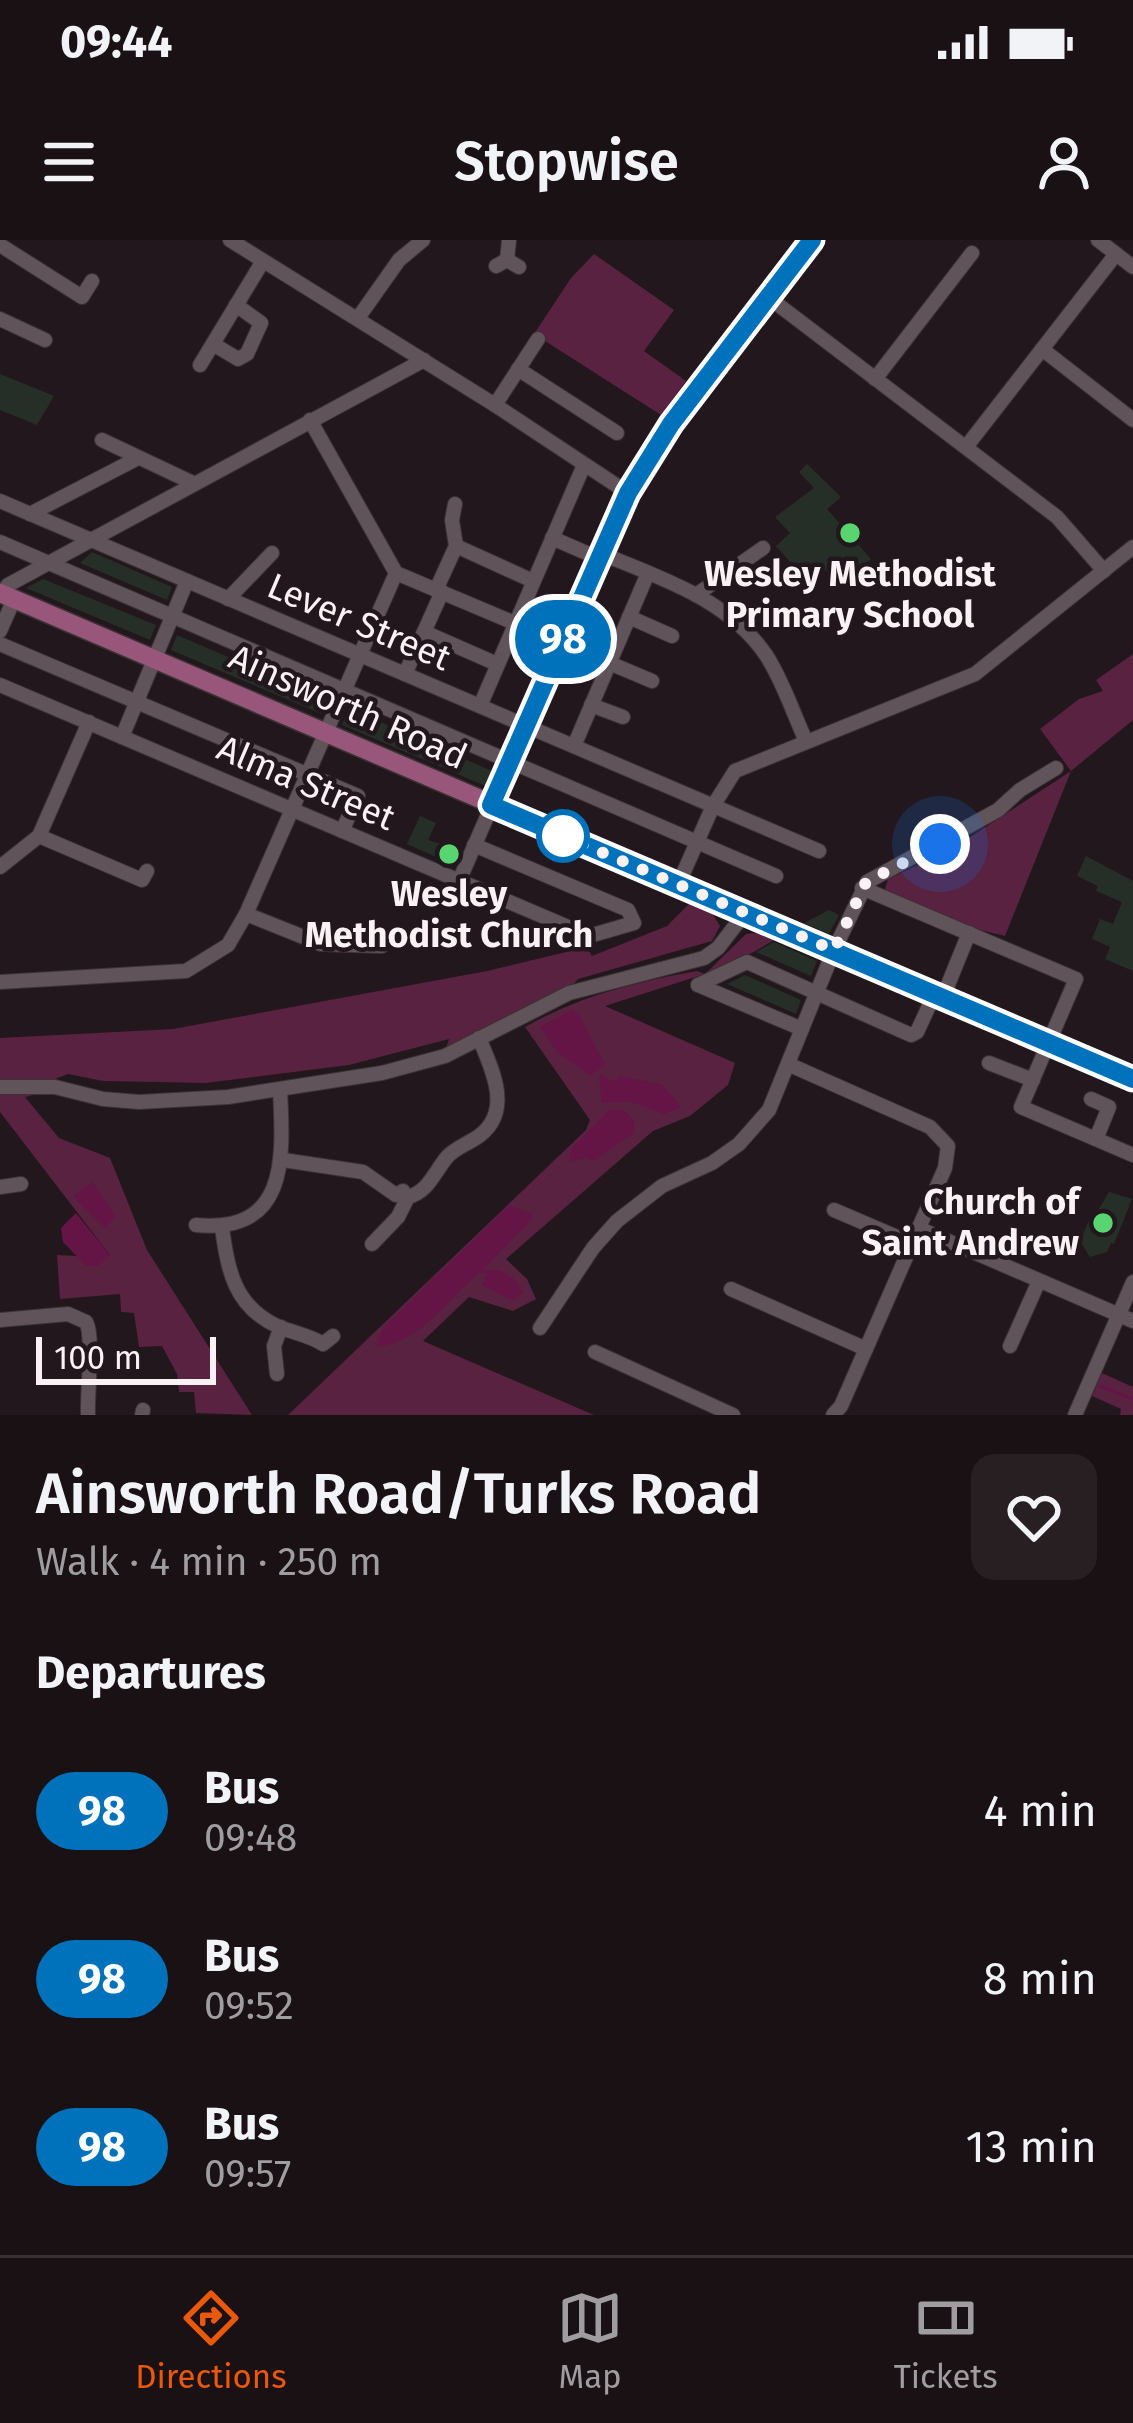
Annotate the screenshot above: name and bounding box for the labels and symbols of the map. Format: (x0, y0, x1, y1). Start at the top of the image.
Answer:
marker: Wesley Methodist Primary School (837, 520, 863, 546)
place label: Wesley Methodist Primary School (704, 552, 997, 637)
street label: Lever Street (261, 564, 457, 680)
line badge: 98 (509, 600, 617, 678)
street label: Ainsworth Road (222, 635, 474, 779)
street label: Alma Street (210, 726, 402, 840)
unlabelled marker (538, 811, 588, 861)
your location (910, 814, 970, 874)
marker: Wesley Methodist Church (436, 841, 462, 867)
place label: Wesley Methodist Church (305, 872, 593, 957)
place label: Church of Saint Andrew (862, 1180, 1082, 1265)
marker: Church of Saint Andrew (1090, 1210, 1116, 1236)
scale bar (36, 1331, 216, 1384)

